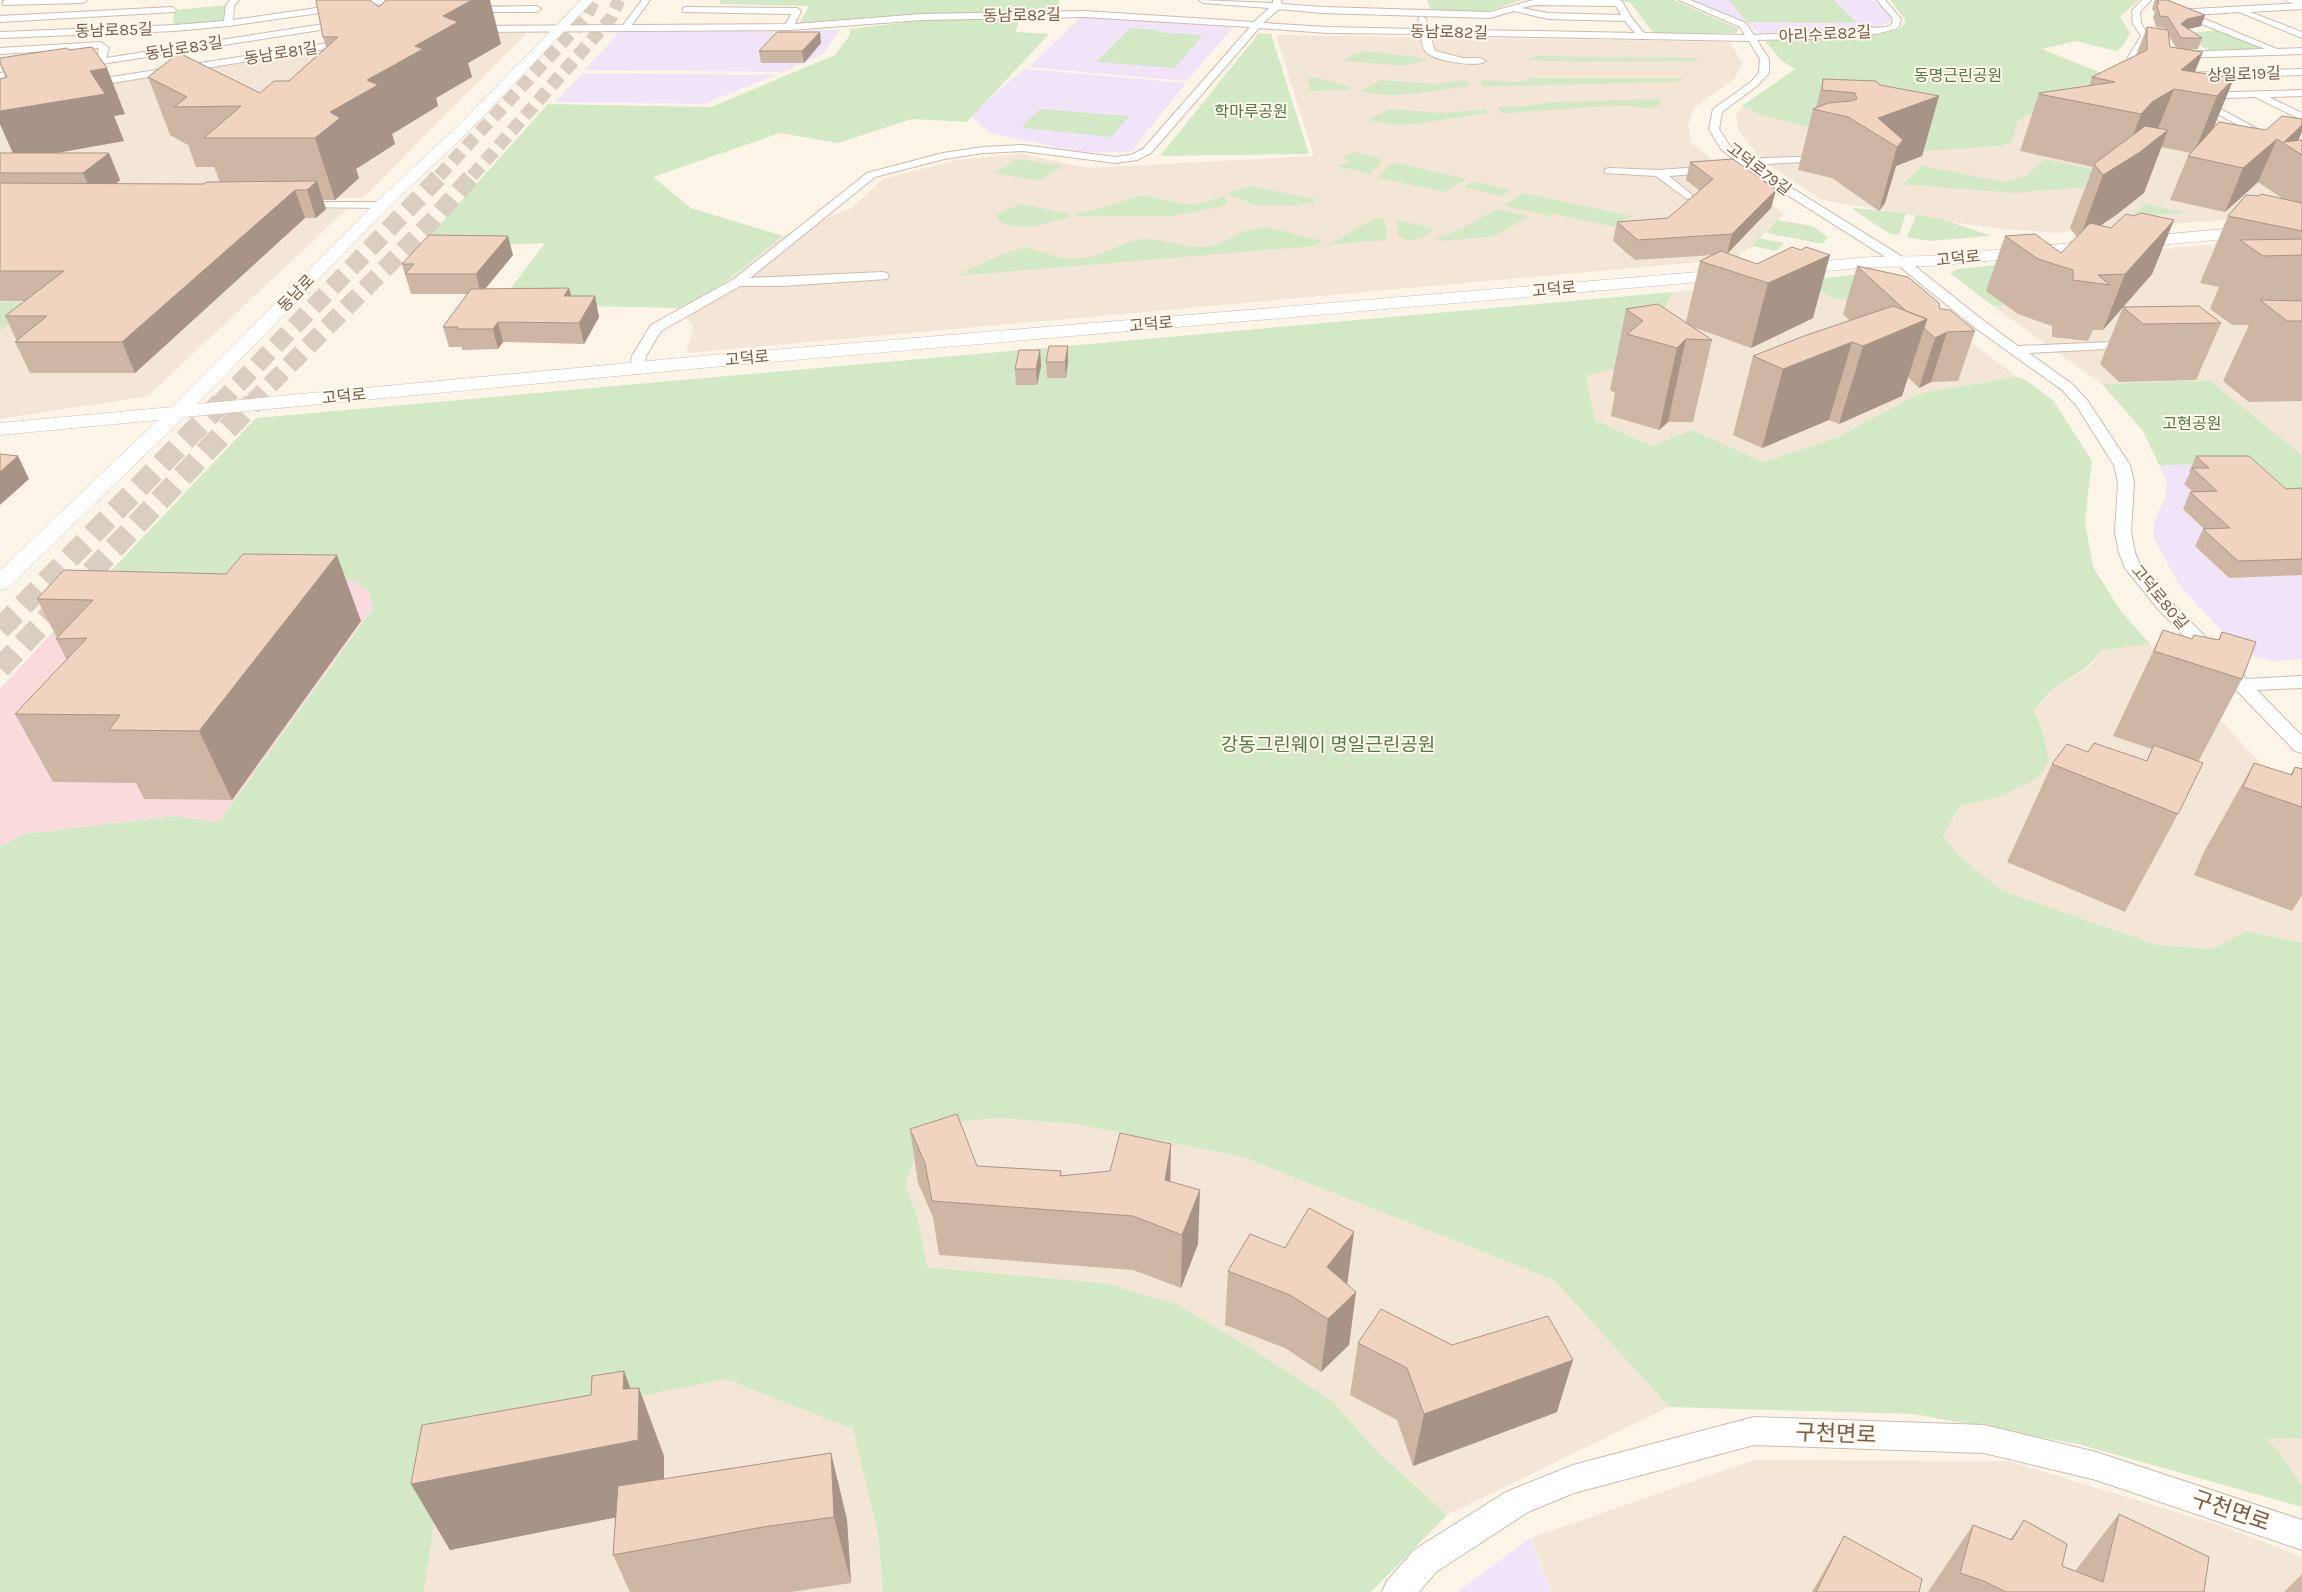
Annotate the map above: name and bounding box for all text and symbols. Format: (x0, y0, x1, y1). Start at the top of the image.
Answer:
street label: 동남로82길 (983, 5, 1061, 25)
street label: 동남로85길 (75, 19, 153, 41)
street label: 동남로82길 (1410, 22, 1488, 42)
street label: 아리수로82길 (1778, 22, 1872, 46)
street label: 동남로83길 (144, 33, 224, 63)
street label: 동남로81길 (243, 38, 319, 68)
street label: 상일로19길 (2207, 63, 2281, 85)
park label: 동명근린공원 (1914, 66, 2002, 85)
park label: 학마루공원 (1214, 102, 1288, 121)
street label: 고덕로79길 (1723, 139, 1795, 199)
street label: 고덕로 (1935, 246, 1981, 270)
street label: 동남로 (274, 270, 318, 315)
street label: 고덕로 (1531, 278, 1577, 300)
street label: 고덕로 (1128, 313, 1174, 335)
street label: 고덕로 (724, 347, 770, 369)
street label: 고덕로 (321, 384, 367, 408)
park label: 고현공원 (2163, 414, 2221, 433)
street label: 고덕로80길 (2128, 561, 2192, 633)
park label: 강동그린웨이 명일근린공원 (1221, 734, 1435, 756)
street label: 구천면로 (1795, 1420, 1877, 1448)
street label: 구천면로 (2188, 1486, 2274, 1536)

